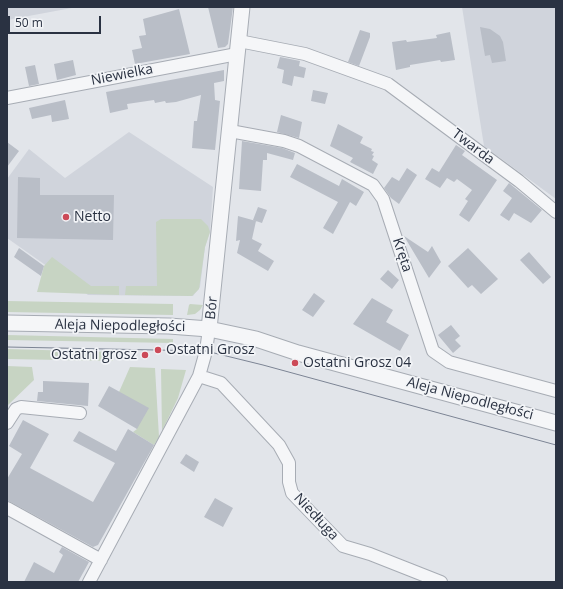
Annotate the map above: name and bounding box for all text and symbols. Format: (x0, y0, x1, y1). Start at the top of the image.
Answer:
scale bar (10, 8, 103, 34)
text: 50 m (15, 14, 43, 31)
street label: Niewielka (90, 61, 154, 89)
street label: Twarda (449, 126, 497, 168)
place label: Netto (74, 209, 111, 225)
marker: Netto (61, 212, 71, 222)
street label: Kręta (389, 236, 415, 274)
street label: Bór (202, 296, 222, 320)
street label: Aleja Niepodległości (55, 316, 185, 336)
place label: Ostatni Grosz (166, 342, 255, 358)
marker: Ostatni Grosz (153, 345, 163, 355)
place label: Ostatni grosz (51, 347, 137, 363)
marker: Ostatni grosz (140, 350, 150, 360)
place label: Ostatni Grosz 04 (303, 355, 411, 371)
marker: Ostatni Grosz 04 (290, 358, 300, 368)
street label: Aleja Niepodległości (405, 374, 535, 424)
street label: Niedługa (290, 490, 342, 544)

